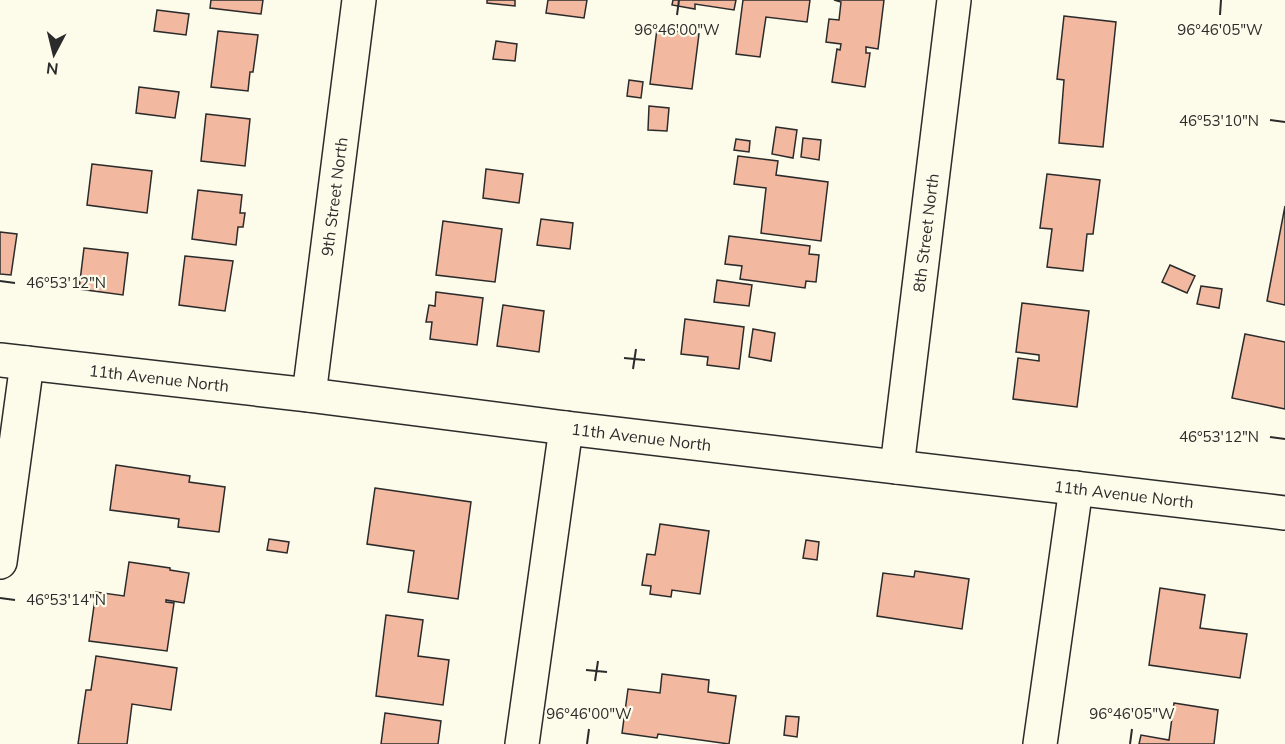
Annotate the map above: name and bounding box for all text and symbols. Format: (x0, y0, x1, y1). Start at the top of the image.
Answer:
text: 96°46'00"W (634, 20, 720, 39)
text: 96°46'05"W (1177, 20, 1263, 39)
north arrow (24, 24, 84, 84)
text: N (45, 58, 59, 80)
text: 46°53'10"N (1179, 111, 1259, 130)
street label: 9th Street North (317, 136, 352, 257)
street label: 8th Street North (908, 172, 943, 293)
text: 46°53'12"N (26, 273, 106, 292)
street label: 11th Avenue North (88, 360, 230, 396)
street label: 11th Avenue North (570, 419, 712, 455)
text: 46°53'12"N (1179, 427, 1259, 446)
street label: 11th Avenue North (1053, 476, 1195, 512)
text: 46°53'14"N (26, 590, 106, 609)
text: 96°46'00"W (546, 704, 632, 723)
text: 96°46'05"W (1089, 704, 1175, 723)

